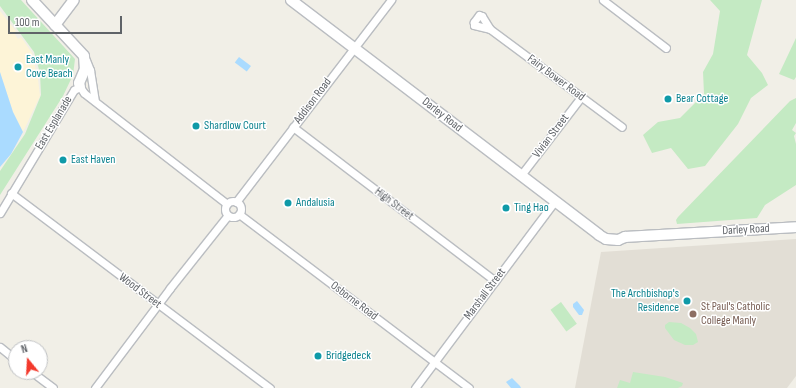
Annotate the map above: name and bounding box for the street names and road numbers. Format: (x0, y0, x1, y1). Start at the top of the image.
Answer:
street label: Fairy Bower Road (524, 52, 588, 104)
street label: Addison Road (291, 75, 335, 127)
street label: East Esplanade (32, 94, 76, 152)
street label: Darley Road (419, 95, 465, 135)
street label: Vivian Street (530, 111, 572, 161)
street label: High Street (372, 185, 416, 223)
street label: Darley Road (722, 222, 770, 238)
street label: Marshall Street (461, 265, 509, 323)
street label: Wood Street (116, 270, 164, 312)
street label: Osborne Road (328, 279, 380, 323)

